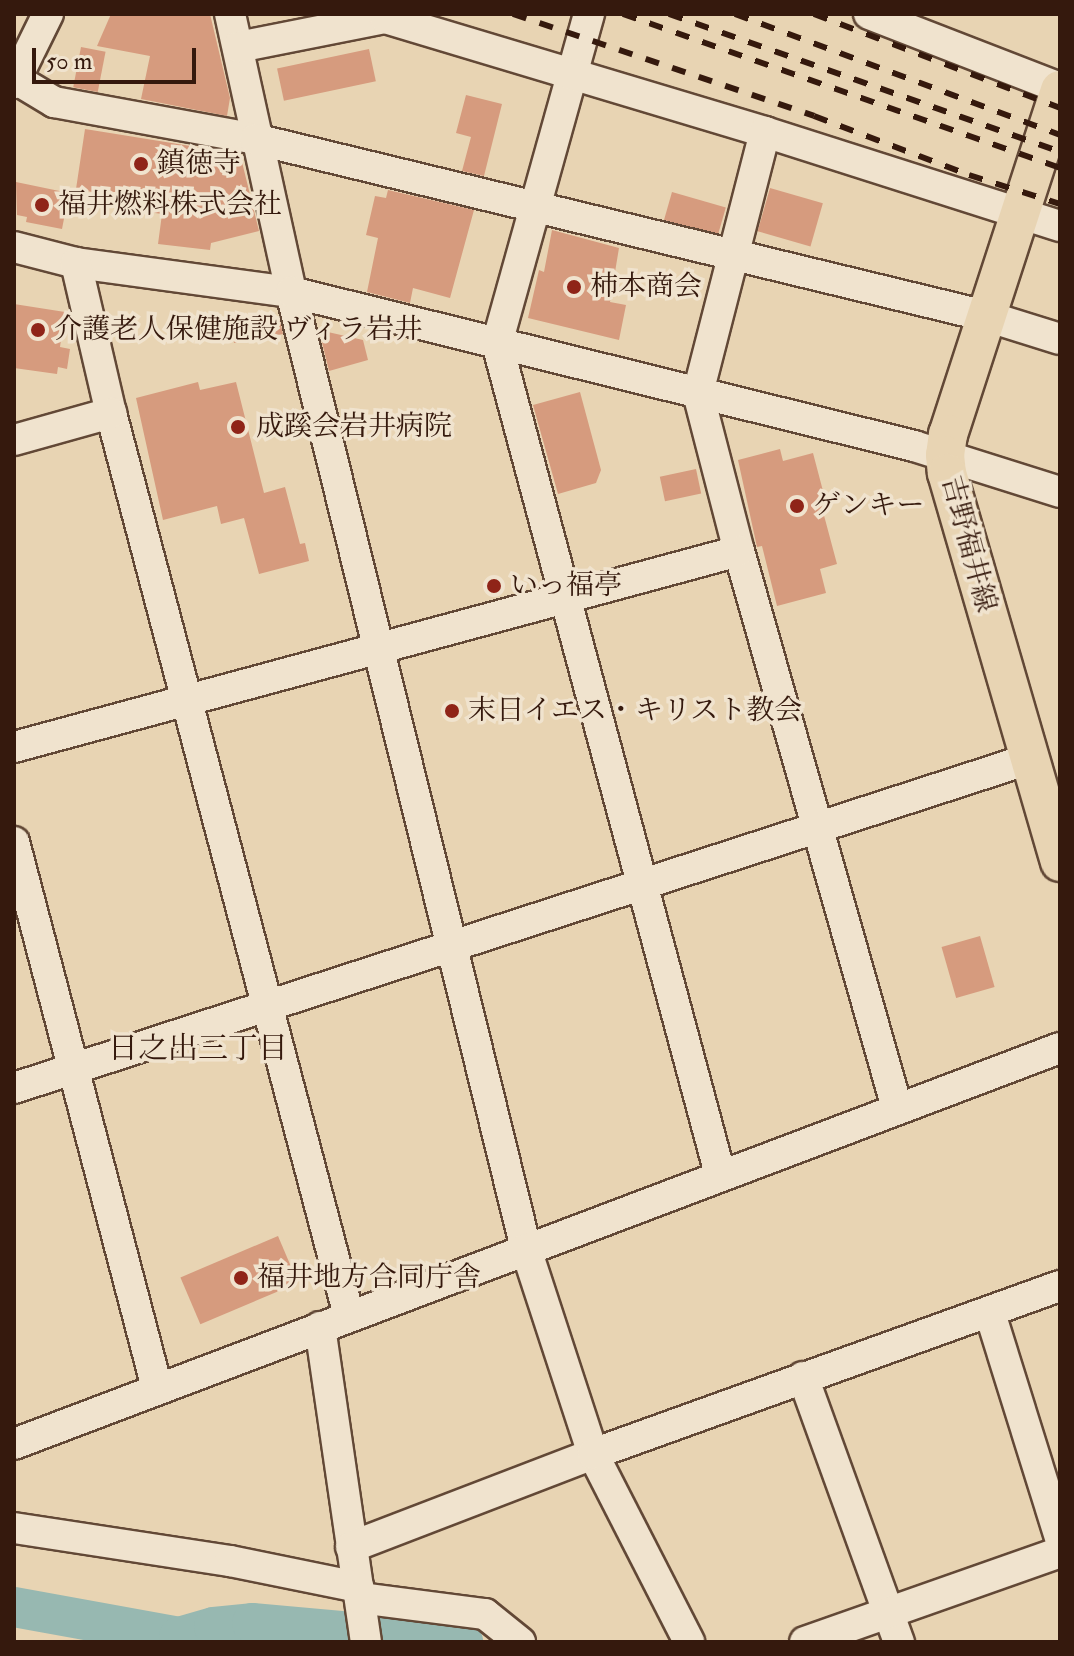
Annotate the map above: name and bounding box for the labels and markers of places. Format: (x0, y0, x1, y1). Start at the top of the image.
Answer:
place label: 鎮徳寺 (157, 147, 241, 181)
marker: 鎮徳寺 (132, 155, 150, 173)
place label: 福井燃料株式会社 (58, 188, 282, 222)
marker: 福井燃料株式会社 (33, 196, 51, 214)
place label: 柿本商会 (590, 270, 702, 304)
marker: 柿本商会 (565, 278, 583, 296)
place label: 介護老人保健施設 ヴィラ岩井 (54, 313, 424, 347)
marker: 介護老人保健施設 ヴィラ岩井 (29, 321, 47, 339)
place label: 成蹊会岩井病院 (256, 410, 452, 444)
marker: 成蹊会岩井病院 (227, 416, 249, 438)
place label: ゲンキー (813, 489, 925, 523)
marker: ゲンキー (788, 497, 806, 515)
place label: いっ福亭 (510, 569, 622, 603)
marker: いっ福亭 (485, 577, 503, 595)
place label: 末日イエス・キリスト教会 (468, 694, 804, 728)
marker: 末日イエス・キリスト教会 (443, 702, 461, 720)
place label: 福井地方合同庁舎 (257, 1261, 481, 1295)
marker: 福井地方合同庁舎 (232, 1269, 250, 1287)

